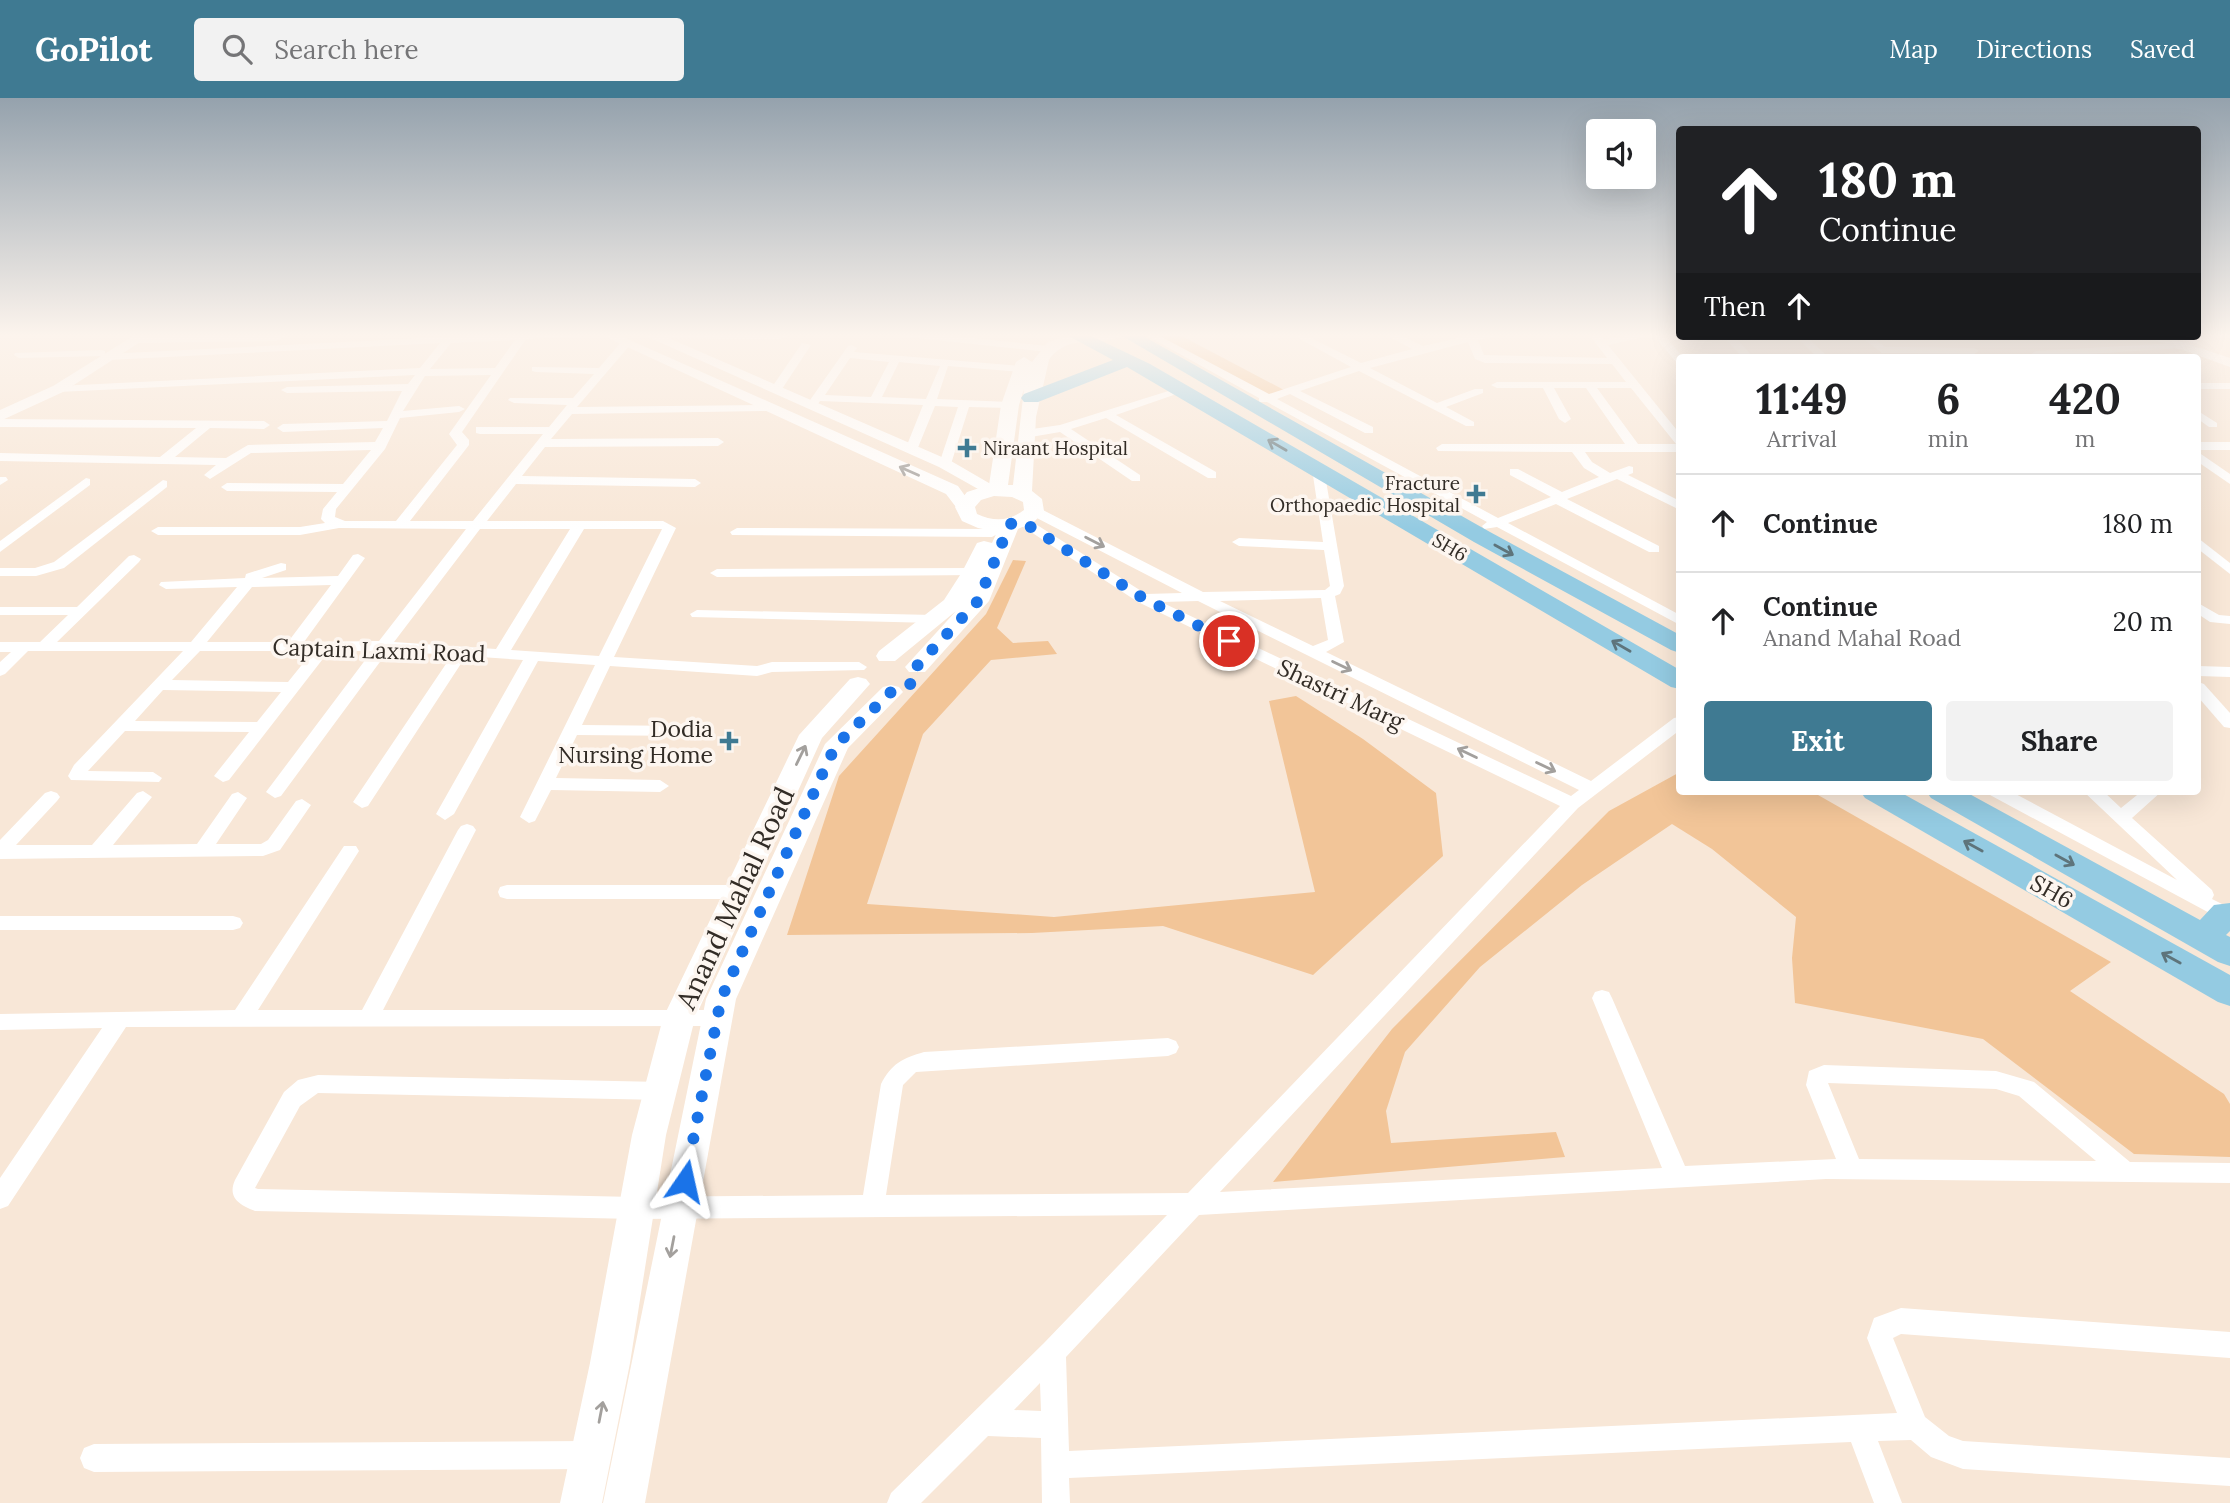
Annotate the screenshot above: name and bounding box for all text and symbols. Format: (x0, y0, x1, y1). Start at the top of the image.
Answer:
search box (194, 18, 684, 81)
text: GoPilot (35, 28, 152, 70)
icon: search (218, 30, 256, 68)
text: Search here (274, 33, 419, 66)
text: Map (1889, 34, 1938, 65)
text: Directions (1976, 34, 2092, 65)
text: Saved (2130, 34, 2195, 65)
map controls (1586, 119, 1656, 189)
button: sound (1586, 119, 1656, 189)
text: 180 m (1819, 148, 1956, 210)
icon: ahead (1704, 154, 1795, 245)
text: Continue (1819, 209, 1956, 250)
icon: ahead (1780, 287, 1818, 325)
text: Then (1704, 290, 1766, 323)
text: 11:49 (1756, 372, 1848, 426)
text: 6 (1936, 372, 1960, 426)
text: 420 (2049, 372, 2121, 426)
text: Arrival (1767, 424, 1837, 453)
text: min (1928, 424, 1969, 453)
text: m (2075, 424, 2095, 453)
place label: Niraant Hospital (983, 436, 1128, 460)
marker: Niraant Hospital (957, 438, 977, 458)
one-way arrow (1267, 438, 1287, 452)
one-way arrow (899, 464, 920, 477)
place label: Fracture Orthopaedic Hospital (1270, 471, 1460, 517)
marker: Fracture Orthopaedic Hospital (1466, 484, 1486, 504)
icon: ahead (1704, 504, 1742, 542)
text: Continue (1763, 507, 1878, 540)
text: 180 m (2103, 507, 2173, 540)
street label: SH6 (1428, 527, 1472, 567)
one-way arrow (1084, 536, 1105, 549)
one-way arrow (1494, 543, 1514, 557)
text: Continue (1763, 590, 1878, 623)
icon: ahead (1704, 602, 1742, 640)
text: 20 m (2113, 605, 2173, 638)
pin (1199, 611, 1259, 671)
icon: arrive (1210, 622, 1248, 660)
text: Anand Mahal Road (1763, 623, 1961, 652)
street label: Captain Laxmi Road (272, 632, 486, 668)
one-way arrow (1611, 639, 1632, 652)
street label: Shastri Marg (1273, 652, 1410, 736)
one-way arrow (1331, 660, 1352, 674)
button: Exit (1704, 701, 1932, 781)
button: Share (1946, 701, 2173, 781)
place label: Dodia Nursing Home (558, 714, 713, 769)
marker: Dodia Nursing Home (719, 731, 739, 751)
one-way arrow (795, 745, 809, 765)
one-way arrow (1457, 746, 1478, 759)
one-way arrow (1535, 760, 1556, 774)
street label: Anand Mahal Road (667, 781, 802, 1016)
one-way arrow (1963, 839, 1983, 853)
one-way arrow (2054, 854, 2075, 867)
street label: SH6 (2026, 868, 2078, 914)
one-way arrow (2161, 951, 2181, 965)
position arrow (648, 1144, 722, 1218)
one-way arrow (665, 1235, 678, 1258)
one-way arrow (594, 1402, 608, 1424)

